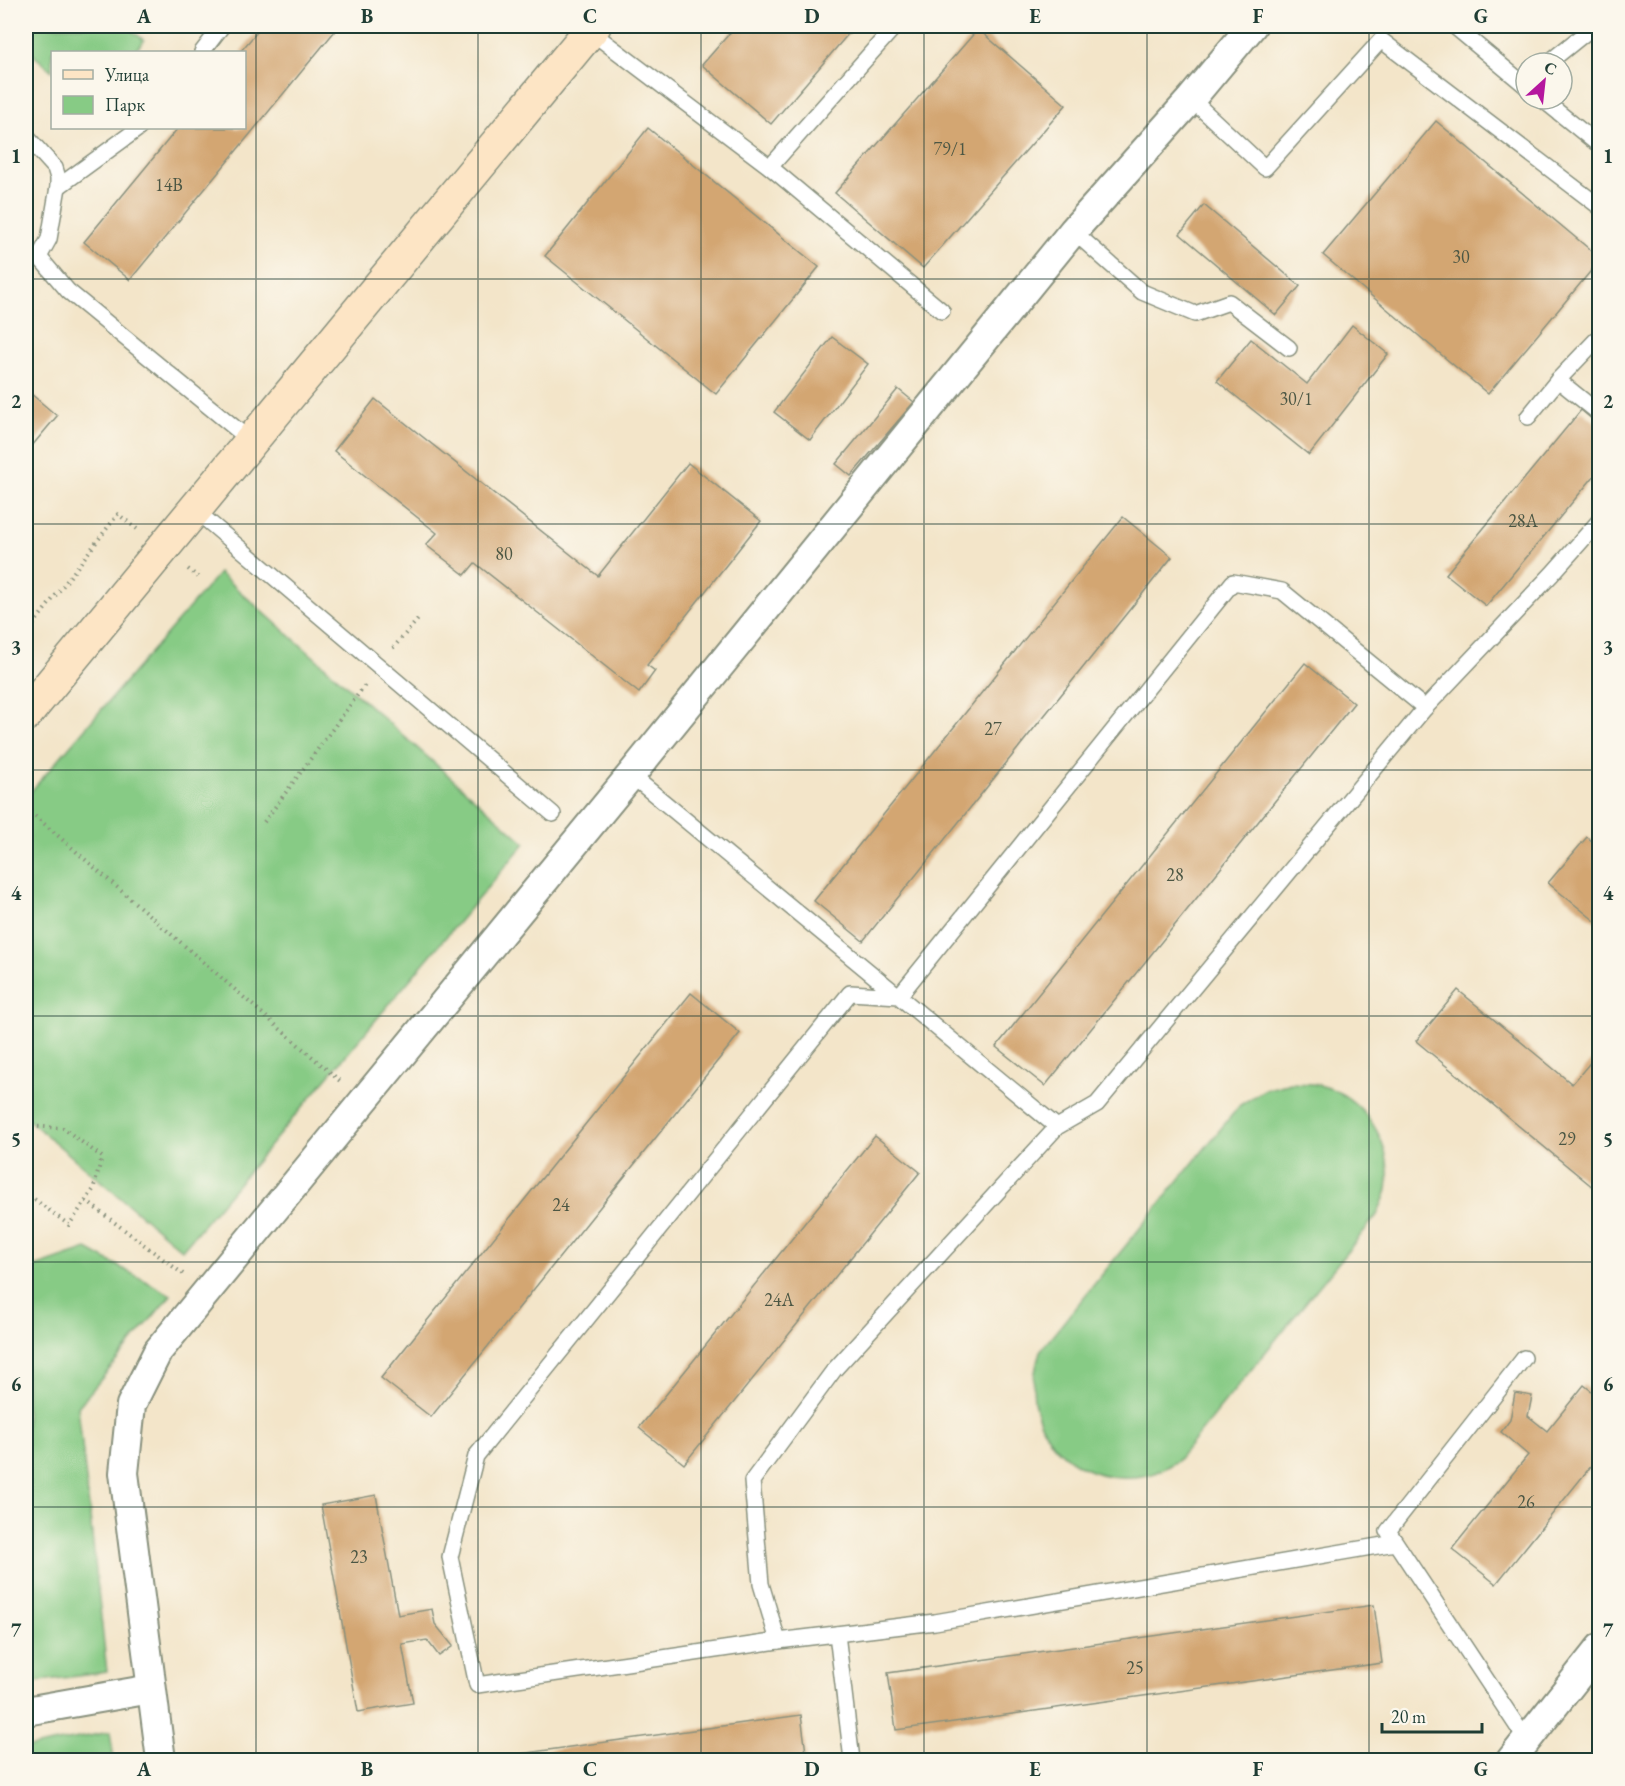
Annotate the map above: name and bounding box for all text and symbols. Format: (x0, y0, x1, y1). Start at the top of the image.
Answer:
text: A (136, 3, 152, 29)
text: B (361, 3, 373, 29)
text: C (583, 3, 597, 29)
text: D (804, 3, 820, 29)
text: E (1029, 3, 1041, 29)
text: F (1253, 3, 1264, 29)
text: G (1474, 3, 1488, 29)
legend (51, 51, 246, 129)
north arrow (1514, 51, 1574, 111)
text: С (1541, 56, 1560, 80)
text: Улица (104, 63, 150, 86)
text: Парк (105, 93, 145, 116)
house number: 79/1 (933, 137, 967, 160)
text: 1 (11, 143, 21, 169)
text: 1 (1603, 143, 1613, 169)
house number: 14В (155, 173, 183, 196)
house number: 30 (1452, 245, 1470, 268)
house number: 30/1 (1279, 387, 1313, 410)
text: 2 (11, 388, 22, 414)
text: 2 (1603, 388, 1614, 414)
house number: 28А (1508, 509, 1538, 532)
house number: 80 (495, 542, 513, 565)
text: 3 (11, 634, 21, 660)
text: 3 (1603, 634, 1613, 660)
house number: 27 (984, 717, 1002, 740)
house number: 28 (1166, 863, 1184, 886)
text: 4 (11, 880, 22, 906)
text: 4 (1603, 880, 1614, 906)
text: 5 (11, 1126, 21, 1152)
text: 5 (1603, 1126, 1613, 1152)
house number: 29 (1558, 1127, 1576, 1150)
house number: 24 (552, 1193, 570, 1216)
house number: 24А (764, 1288, 794, 1311)
text: 6 (11, 1371, 22, 1397)
text: 6 (1603, 1371, 1614, 1397)
house number: 26 (1517, 1490, 1535, 1513)
house number: 23 (350, 1545, 368, 1568)
text: 7 (11, 1617, 22, 1643)
text: 7 (1603, 1617, 1614, 1643)
house number: 25 (1126, 1656, 1144, 1679)
scale bar (1382, 1696, 1482, 1734)
text: 20 m (1391, 1705, 1426, 1728)
text: A (136, 1756, 152, 1782)
text: B (361, 1756, 373, 1782)
text: C (583, 1756, 597, 1782)
text: D (804, 1756, 820, 1782)
text: E (1029, 1756, 1041, 1782)
text: F (1253, 1756, 1264, 1782)
text: G (1474, 1756, 1488, 1782)

